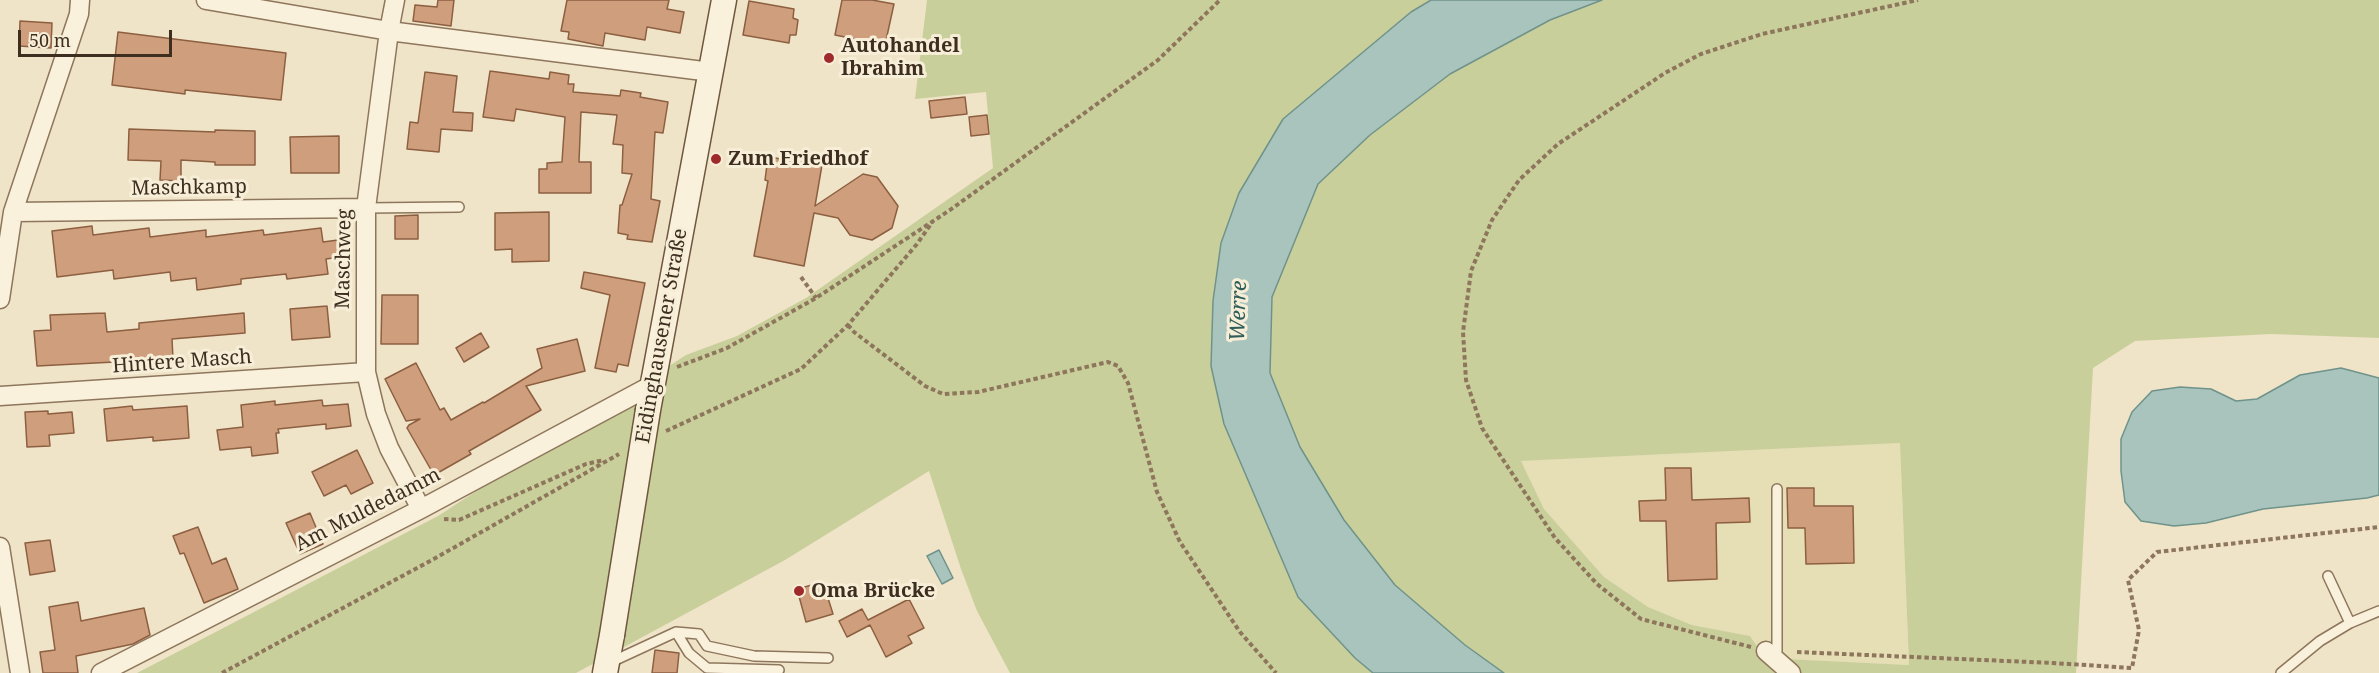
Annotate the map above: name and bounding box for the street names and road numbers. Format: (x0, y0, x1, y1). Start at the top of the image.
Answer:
street label: Maschkamp (131, 175, 247, 201)
street label: Maschweg (331, 209, 357, 309)
street label: Eidinghausener Straße (631, 227, 693, 445)
street label: Hintere Masch (111, 345, 253, 379)
street label: Am Muldedamm (291, 463, 445, 557)

